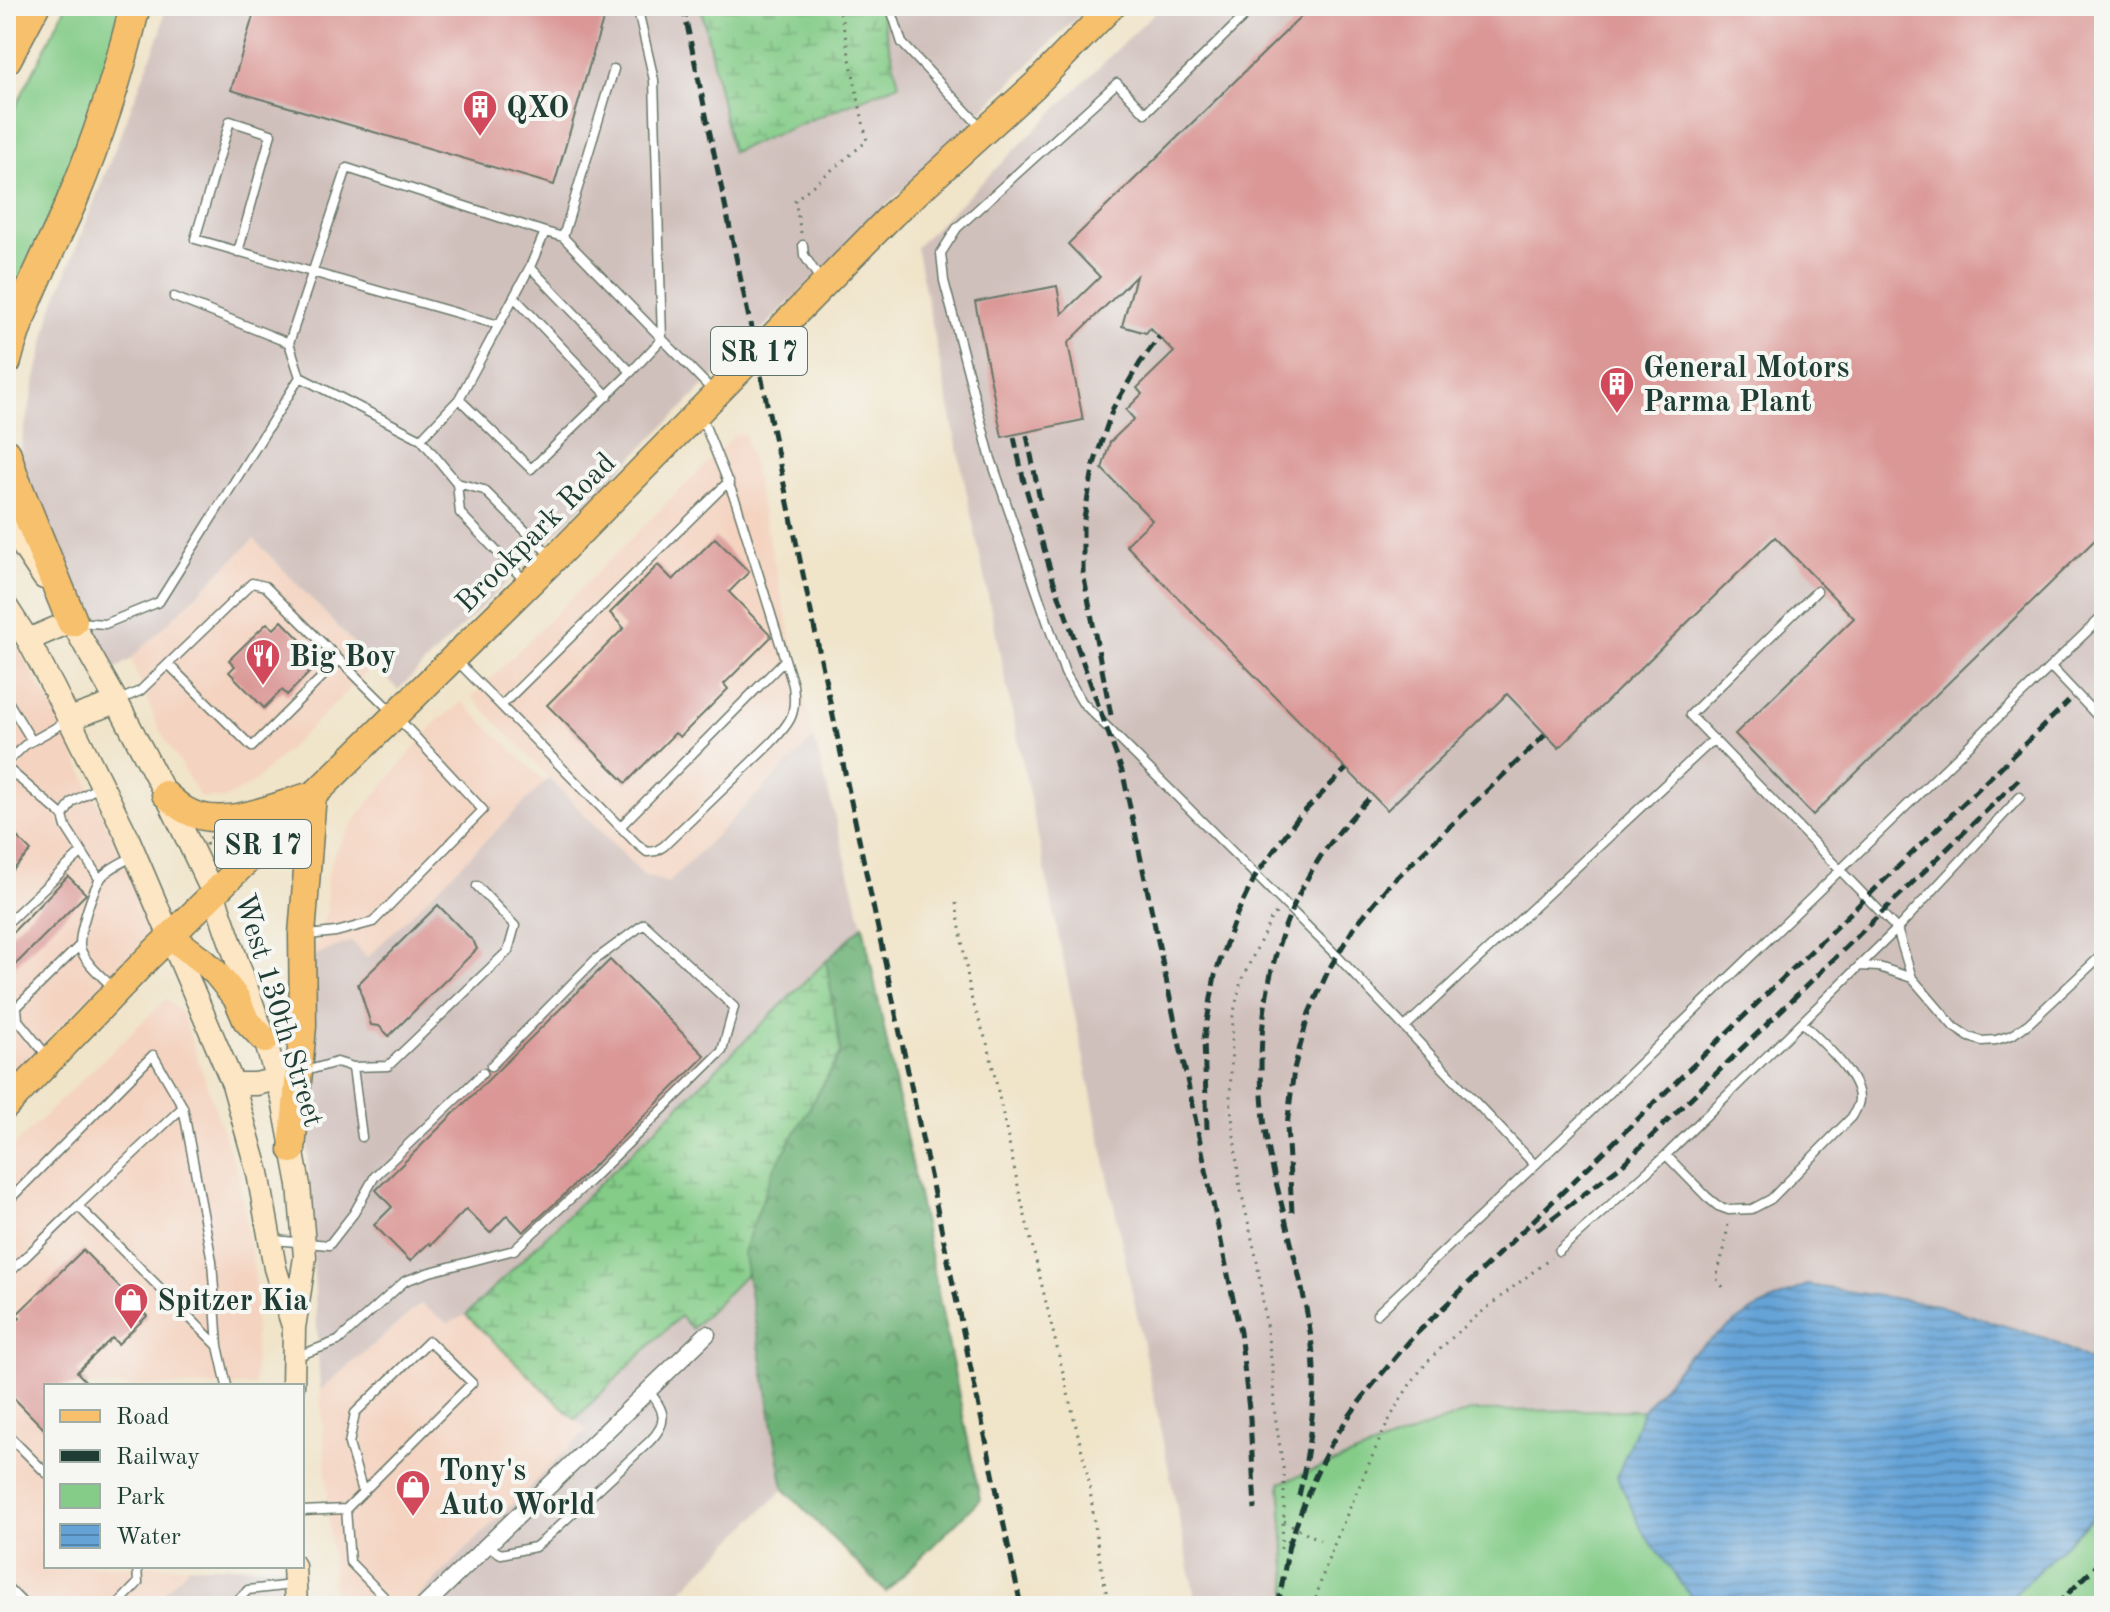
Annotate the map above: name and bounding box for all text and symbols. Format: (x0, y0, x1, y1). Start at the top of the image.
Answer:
building icon: QXO (461, 88, 499, 138)
place label: QXO (506, 94, 569, 124)
road number: SR 17 (711, 327, 807, 375)
place label: General Motors Parma Plant (1643, 354, 1849, 418)
building icon: General Motors Parma Plant (1598, 365, 1636, 415)
street label: Brookpark Road (451, 448, 622, 619)
restaurant icon: Big Boy (244, 637, 282, 687)
place label: Big Boy (289, 643, 396, 673)
road number: SR 17 (215, 820, 311, 868)
street label: West 130th Street (228, 891, 328, 1131)
shop icon: Spitzer Kia (112, 1281, 150, 1331)
place label: Spitzer Kia (157, 1287, 308, 1317)
legend (44, 1384, 304, 1568)
text: Road (116, 1406, 169, 1430)
text: Railway (116, 1446, 200, 1470)
place label: Tony's Auto World (439, 1457, 595, 1521)
shop icon: Tony's Auto World (394, 1468, 432, 1518)
text: Park (116, 1486, 165, 1510)
text: Water (116, 1526, 181, 1550)

